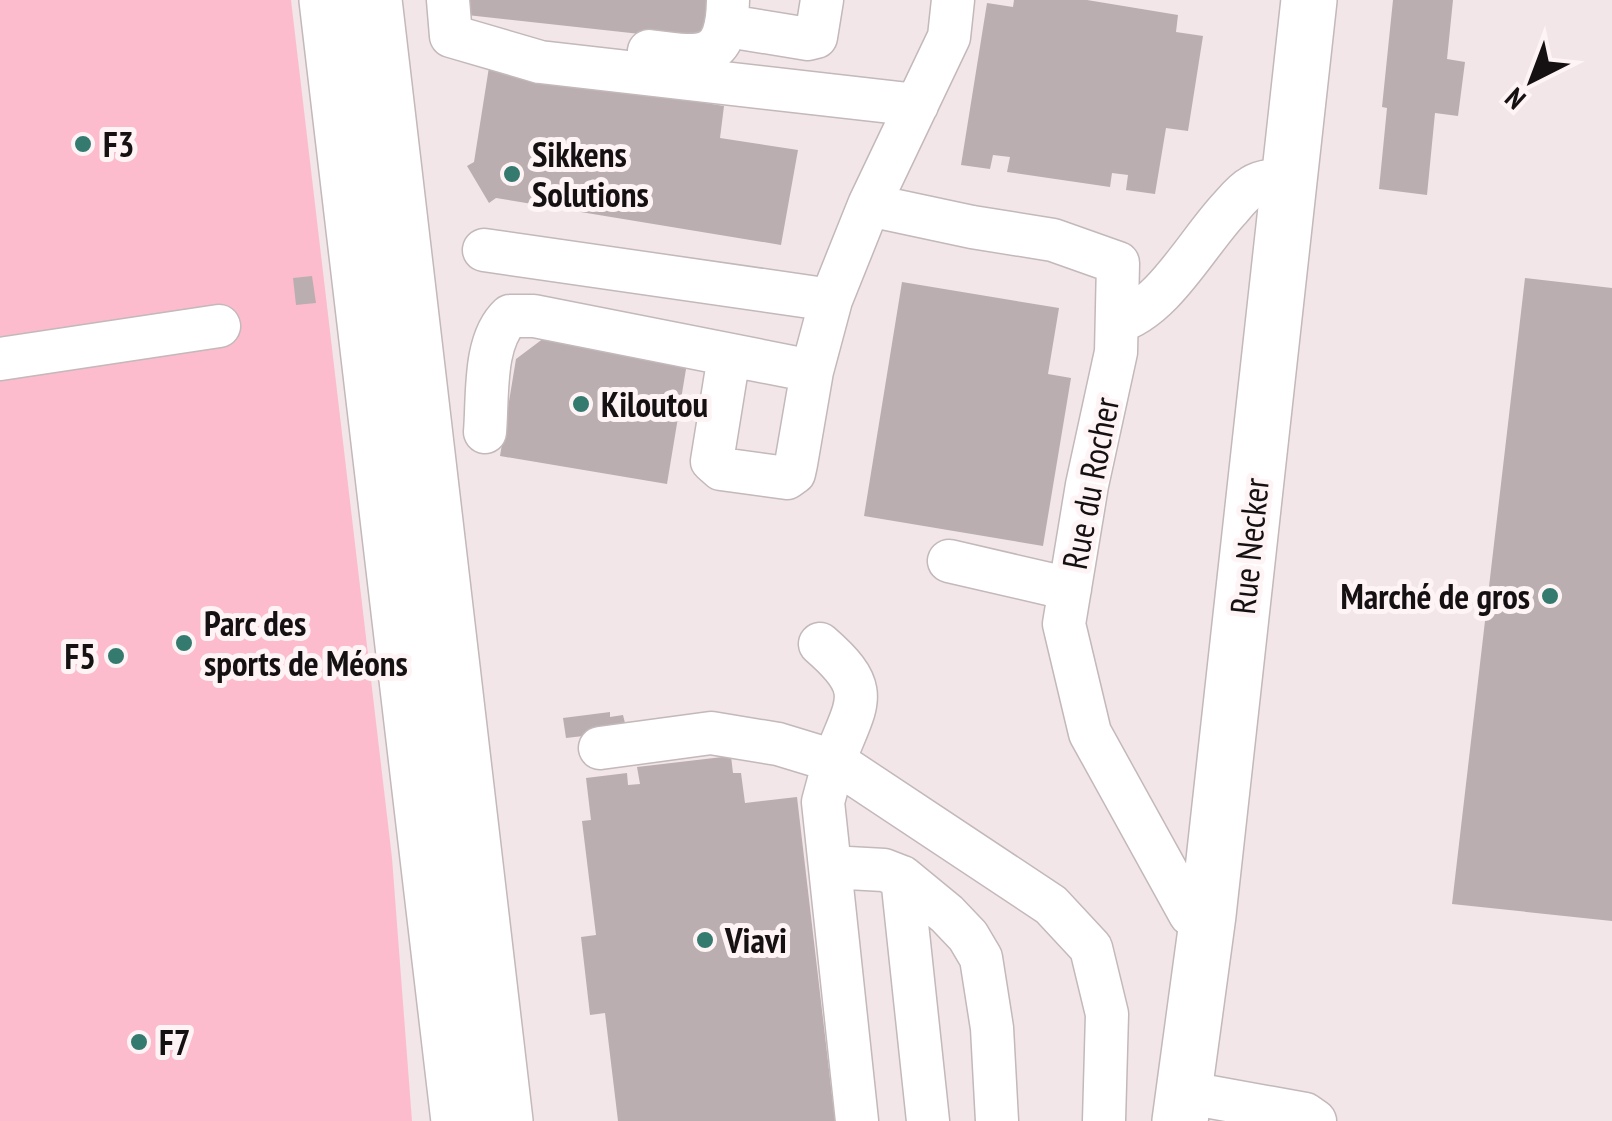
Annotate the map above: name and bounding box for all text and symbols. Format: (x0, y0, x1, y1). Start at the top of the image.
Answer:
north arrow (1482, 30, 1582, 130)
text: N (1497, 80, 1533, 118)
place label: F3 (103, 121, 134, 167)
place label: Sikkens Solutions (532, 131, 649, 217)
marker: F3 (72, 133, 94, 155)
marker: Sikkens Solutions (501, 163, 523, 185)
place label: Kiloutou (601, 381, 708, 427)
marker: Kiloutou (570, 393, 592, 415)
street label: Rue du Rocher (1051, 393, 1129, 573)
street label: Rue Necker (1219, 475, 1279, 616)
place label: Marché de gros (1341, 573, 1530, 619)
marker: Marché de gros (1539, 585, 1561, 607)
place label: Parc des sports de Méons (204, 600, 408, 686)
marker: Parc des sports de Méons (173, 632, 195, 654)
place label: F5 (65, 633, 96, 679)
marker: F5 (105, 645, 127, 667)
place label: Viavi (724, 917, 787, 963)
marker: Viavi (694, 929, 716, 951)
place label: F7 (159, 1019, 190, 1065)
marker: F7 (128, 1031, 150, 1053)

